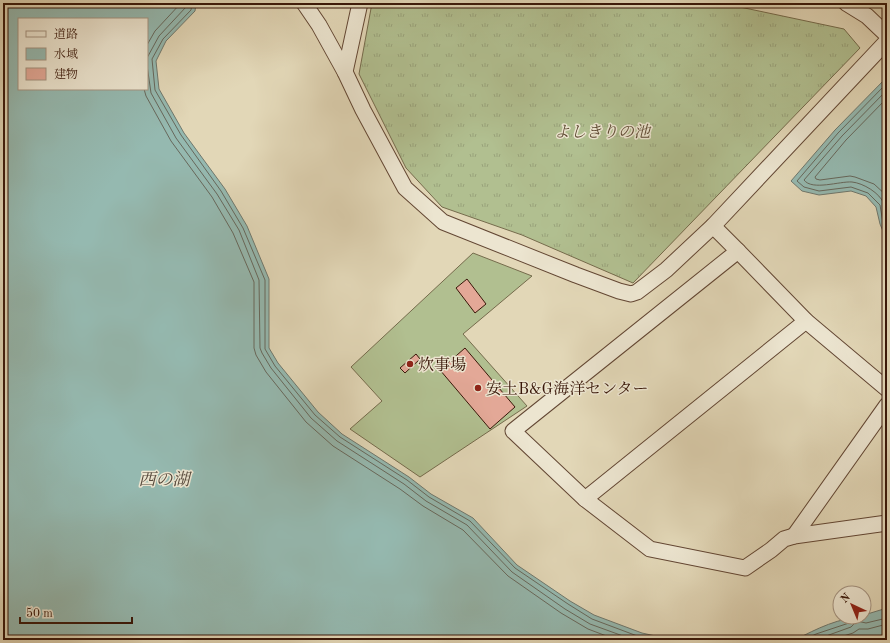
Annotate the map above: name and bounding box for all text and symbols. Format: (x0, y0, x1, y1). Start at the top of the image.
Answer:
legend (18, 18, 148, 90)
text: 道路 (54, 27, 78, 41)
text: 水域 (54, 47, 78, 61)
text: 建物 (54, 67, 78, 81)
park label: よしきりの池 (554, 123, 652, 141)
place label: 炊事場 (418, 356, 466, 374)
marker: 炊事場 (405, 359, 415, 369)
place label: 安土B&G海洋センター (486, 380, 649, 398)
marker: 安土B&G海洋センター (473, 383, 483, 393)
water label: 西の湖 (139, 470, 192, 489)
north arrow (832, 585, 872, 625)
text: N (839, 592, 853, 606)
scale bar (20, 599, 132, 625)
text: 50 m (26, 607, 53, 620)

